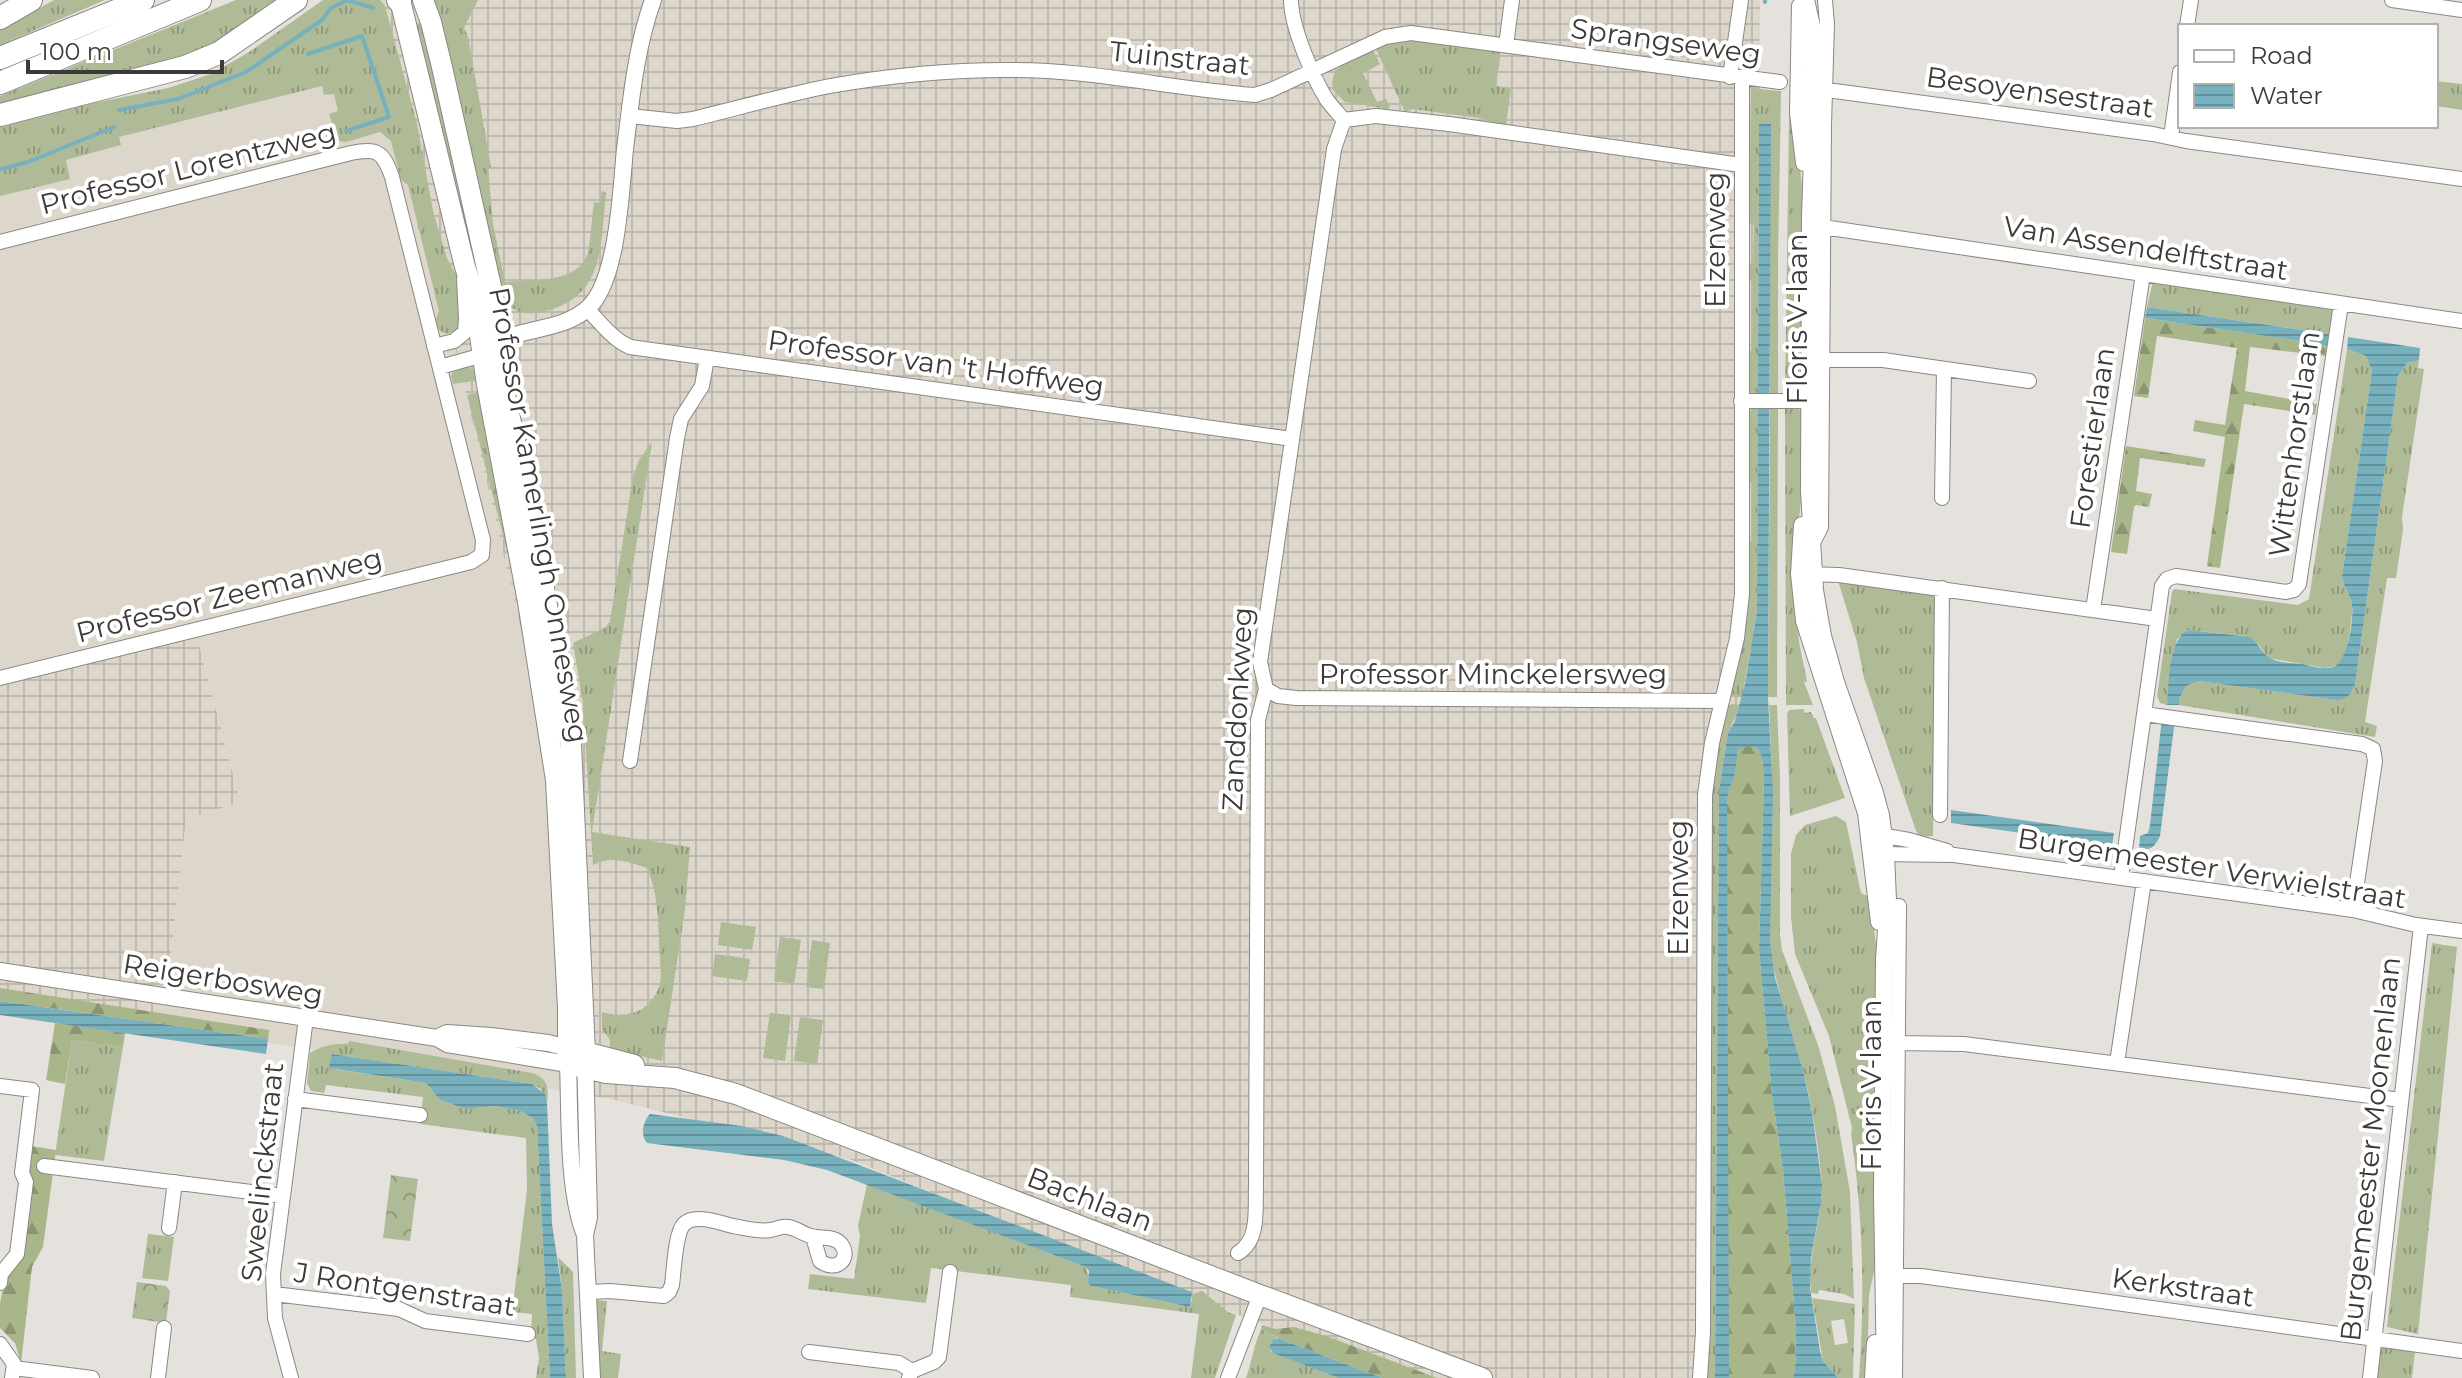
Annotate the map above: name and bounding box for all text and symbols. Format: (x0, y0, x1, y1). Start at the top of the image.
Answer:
street label: Sprangseweg (1569, 11, 1763, 71)
scale bar (28, 24, 222, 74)
legend (2178, 24, 2438, 128)
street label: Tuinstraat (1108, 34, 1252, 82)
text: 100 m (40, 37, 112, 66)
text: Road (2250, 41, 2313, 70)
street label: Besoyensestraat (1924, 59, 2156, 125)
text: Water (2250, 81, 2323, 110)
street label: Professor Lorentzweg (37, 115, 339, 221)
street label: Elzenweg (1698, 172, 1732, 308)
street label: Van Assendelftstraat (2001, 209, 2291, 287)
street label: Floris V-laan (1780, 233, 1814, 405)
street label: Professor Kamerlingh Onnesweg (482, 284, 596, 746)
street label: Professor van 't Hoffweg (766, 323, 1106, 403)
street label: Wittenhorstlaan (2261, 329, 2327, 559)
street label: Forestierlaan (2062, 345, 2122, 531)
street label: Professor Zeemanweg (72, 540, 386, 650)
street label: Zanddonkweg (1215, 606, 1259, 812)
street label: Professor Minckelersweg (1319, 657, 1667, 691)
street label: Elzenweg (1661, 820, 1695, 956)
street label: Burgemeester Verwielstraat (2015, 820, 2409, 916)
street label: Reigerbosweg (121, 946, 325, 1012)
street label: Burgemeester Moonenlaan (2333, 955, 2407, 1343)
street label: Floris V-laan (1854, 999, 1888, 1171)
street label: Sweelinckstraat (234, 1061, 290, 1283)
street label: Bachlaan (1022, 1160, 1158, 1238)
street label: J Rontgenstraat (291, 1255, 518, 1323)
street label: Kerkstraat (2110, 1260, 2256, 1314)

